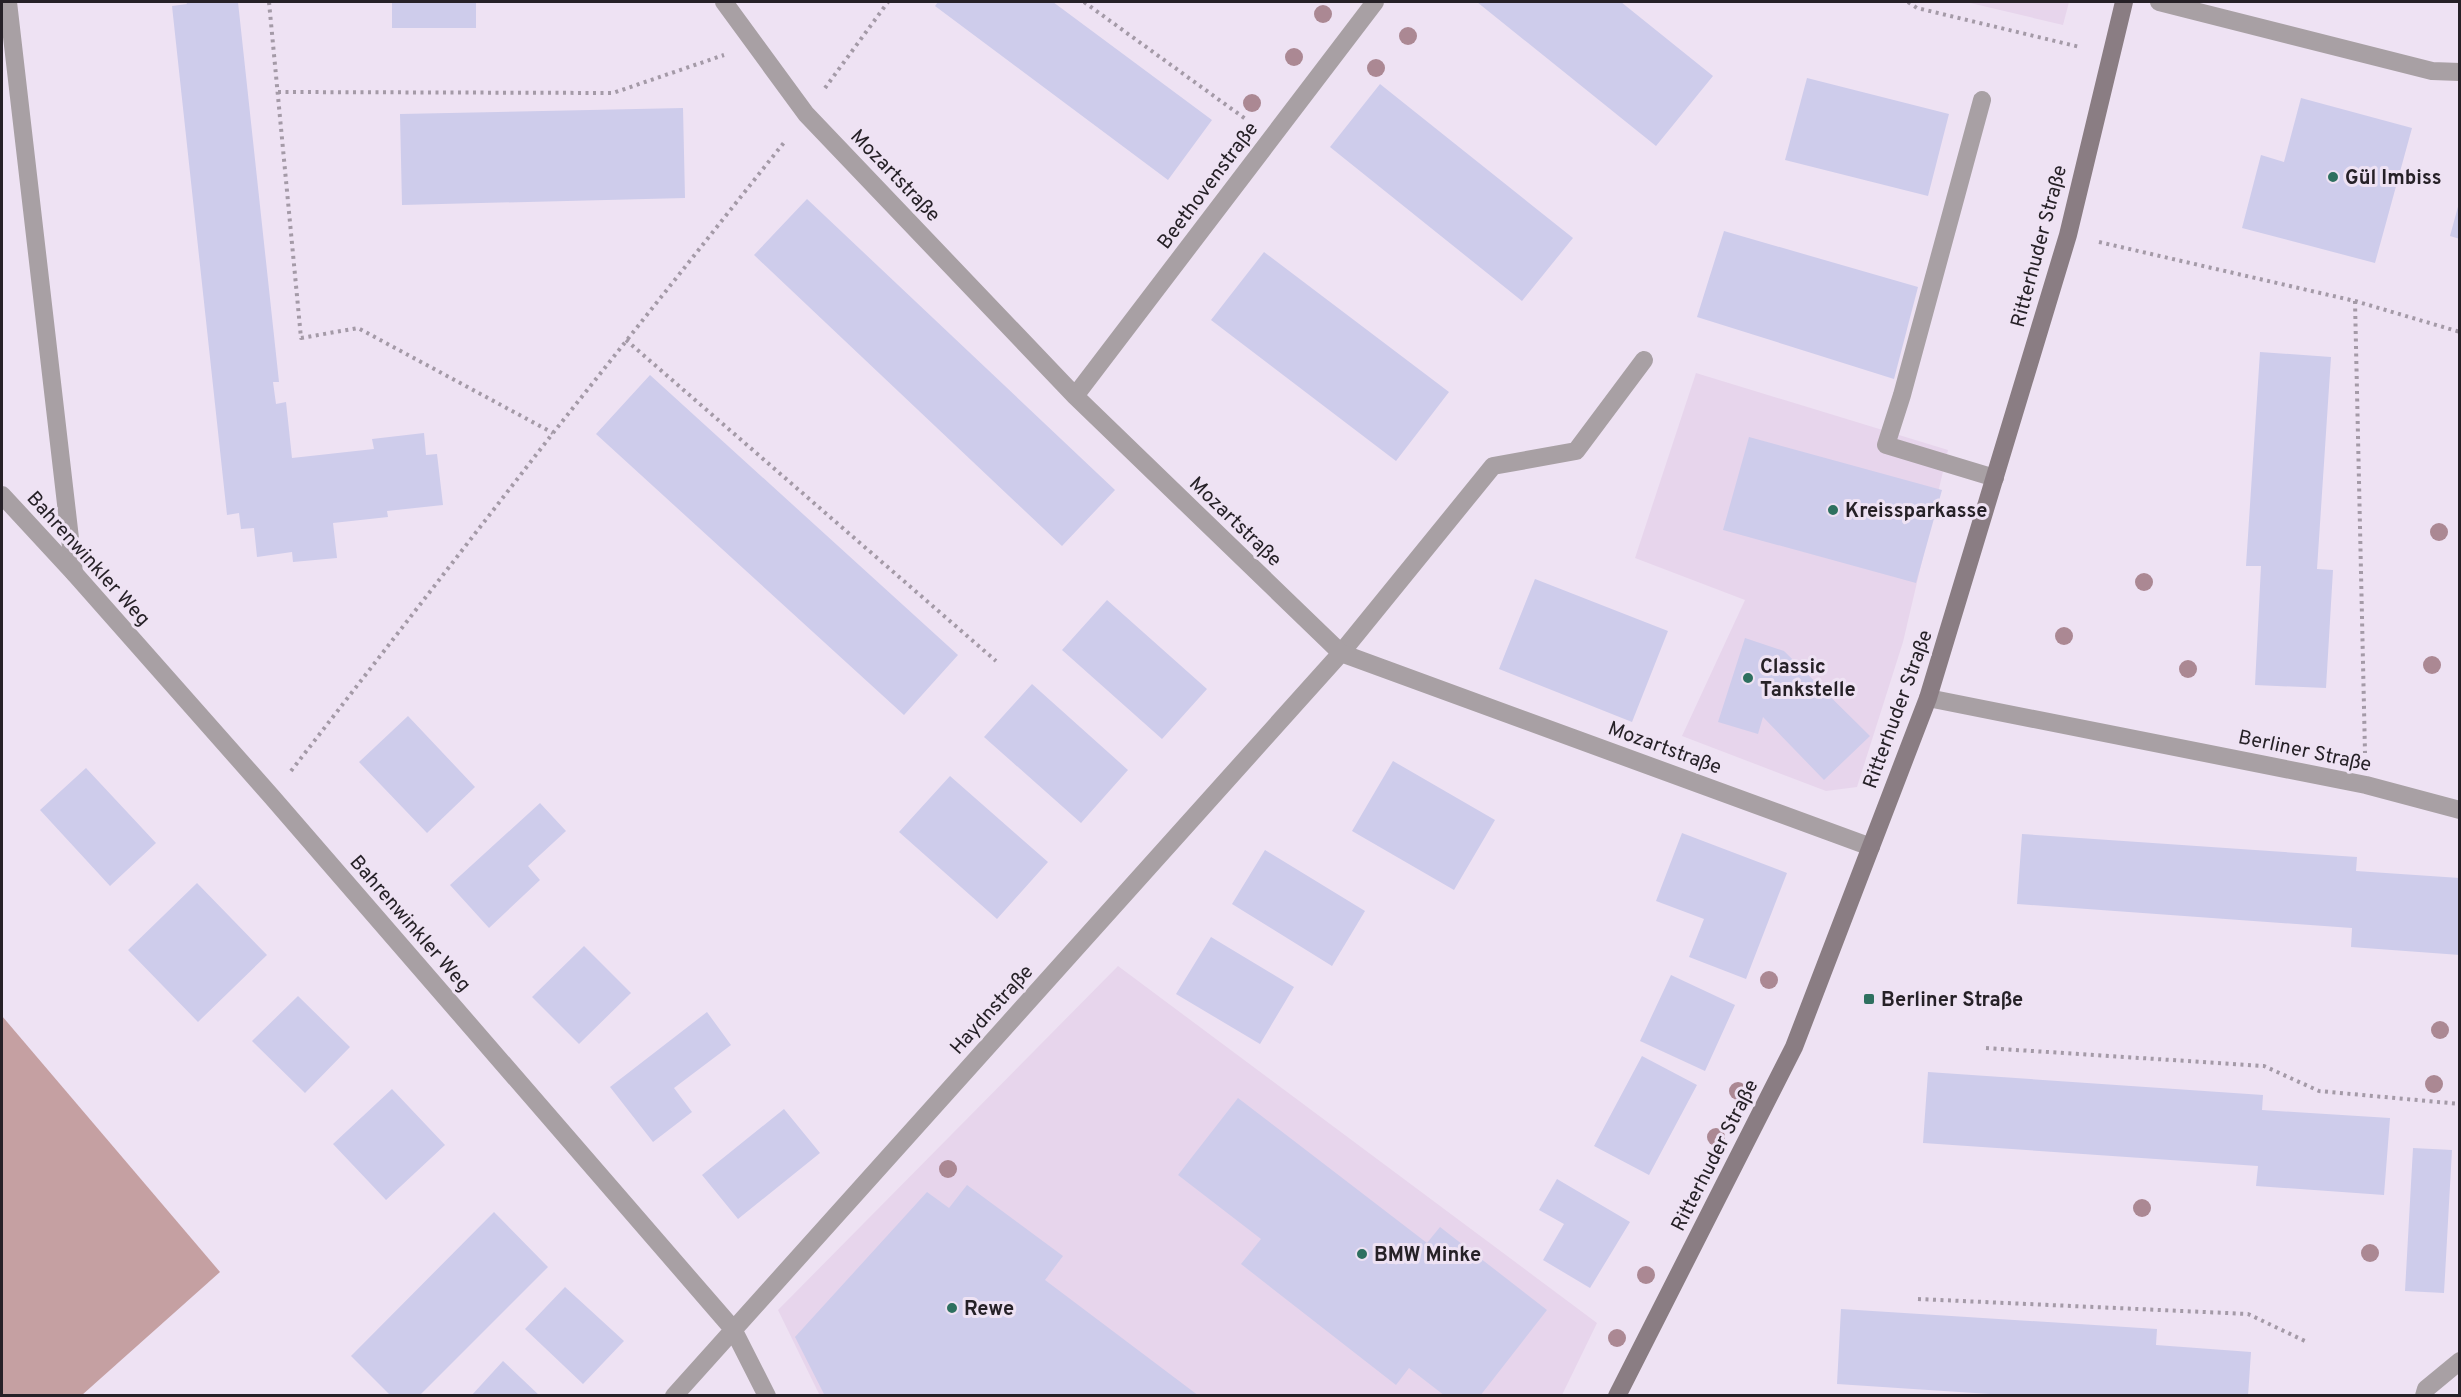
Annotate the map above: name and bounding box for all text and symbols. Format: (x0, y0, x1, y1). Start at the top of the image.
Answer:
street label: Beethovenstraße (1152, 117, 1265, 255)
street label: Mozartstraße (844, 125, 945, 228)
street label: Ritterhuder Straße (2006, 163, 2074, 331)
place label: Gül Imbiss (2345, 166, 2442, 192)
marker: Gül Imbiss (2326, 170, 2340, 184)
street label: Mozartstraße (1183, 472, 1286, 573)
street label: Bahrenwinkler Weg (20, 486, 155, 632)
place label: Kreissparkasse (1845, 499, 1987, 525)
marker: Kreissparkasse (1826, 503, 1840, 517)
street label: Ritterhuder Straße (1858, 627, 1940, 793)
place label: Classic Tankstelle (1760, 655, 1856, 704)
marker: Classic Tankstelle (1741, 671, 1755, 685)
street label: Mozartstraße (1604, 716, 1725, 781)
street label: Berliner Straße (2236, 725, 2374, 779)
street label: Bahrenwinkler Weg (343, 851, 476, 998)
street label: Haydnstraße (945, 960, 1040, 1061)
place label: Berliner Straße (1881, 988, 2023, 1014)
marker: Berliner Straße (1862, 992, 1876, 1006)
street label: Ritterhuder Straße (1666, 1076, 1765, 1236)
place label: BMW Minke (1374, 1243, 1481, 1269)
marker: BMW Minke (1355, 1247, 1369, 1261)
place label: Rewe (964, 1297, 1014, 1323)
marker: Rewe (945, 1301, 959, 1315)

